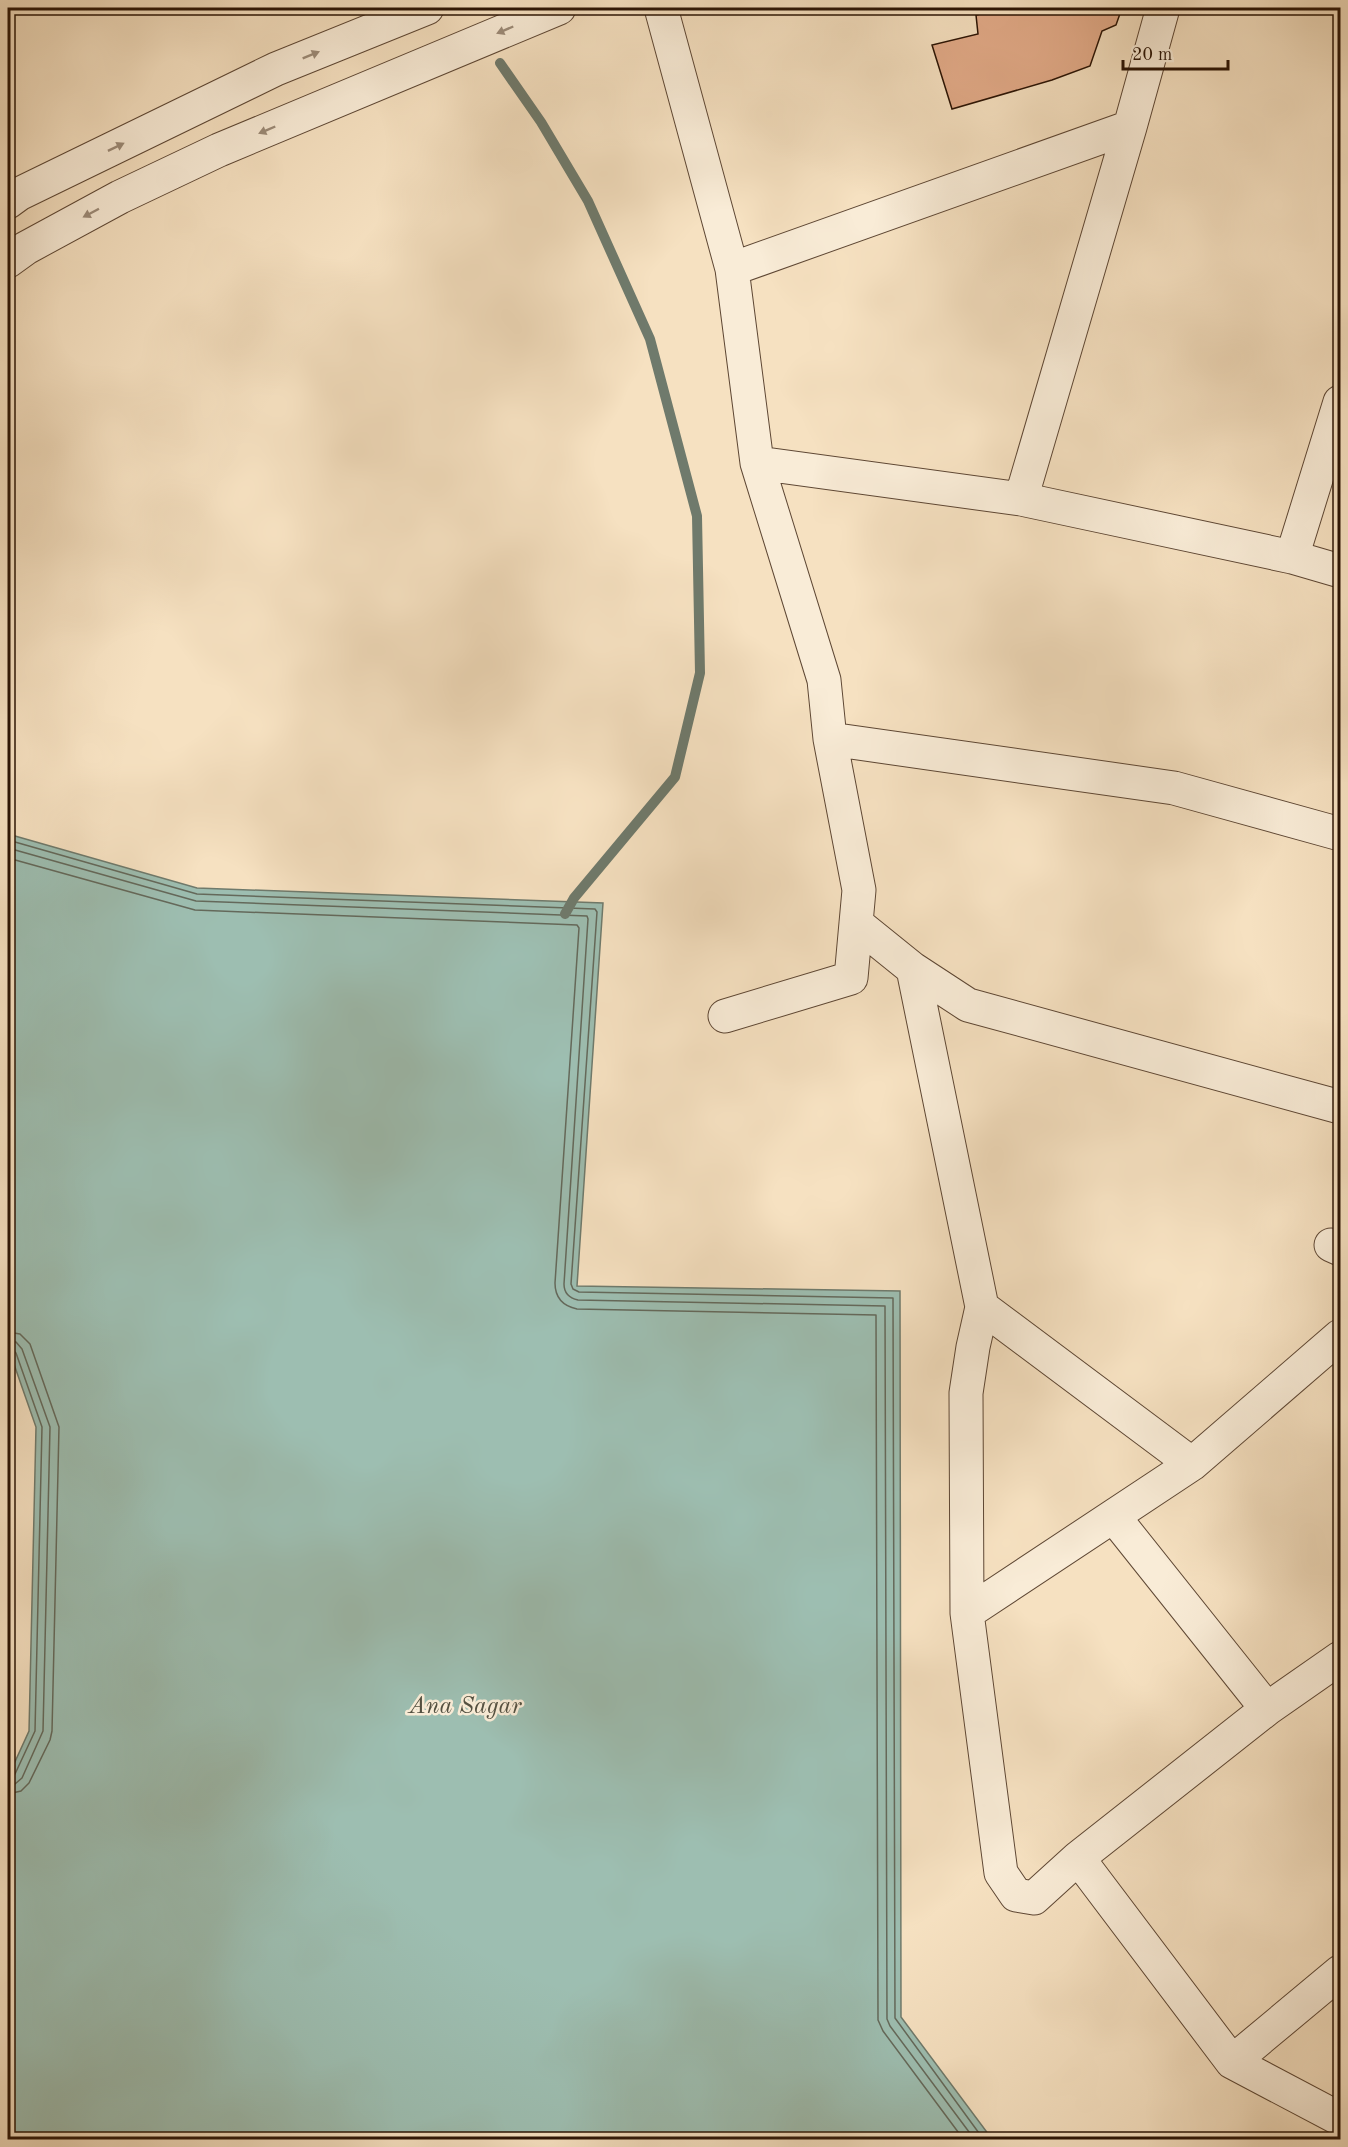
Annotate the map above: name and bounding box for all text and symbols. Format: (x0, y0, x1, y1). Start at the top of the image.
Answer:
one-way arrow (495, 25, 513, 35)
scale bar (1123, 33, 1228, 71)
text: 20 m (1132, 46, 1172, 64)
one-way arrow (302, 50, 320, 59)
one-way arrow (258, 126, 276, 135)
one-way arrow (107, 142, 124, 151)
one-way arrow (82, 208, 99, 218)
water label: Ana Sagar (406, 1695, 522, 1719)

